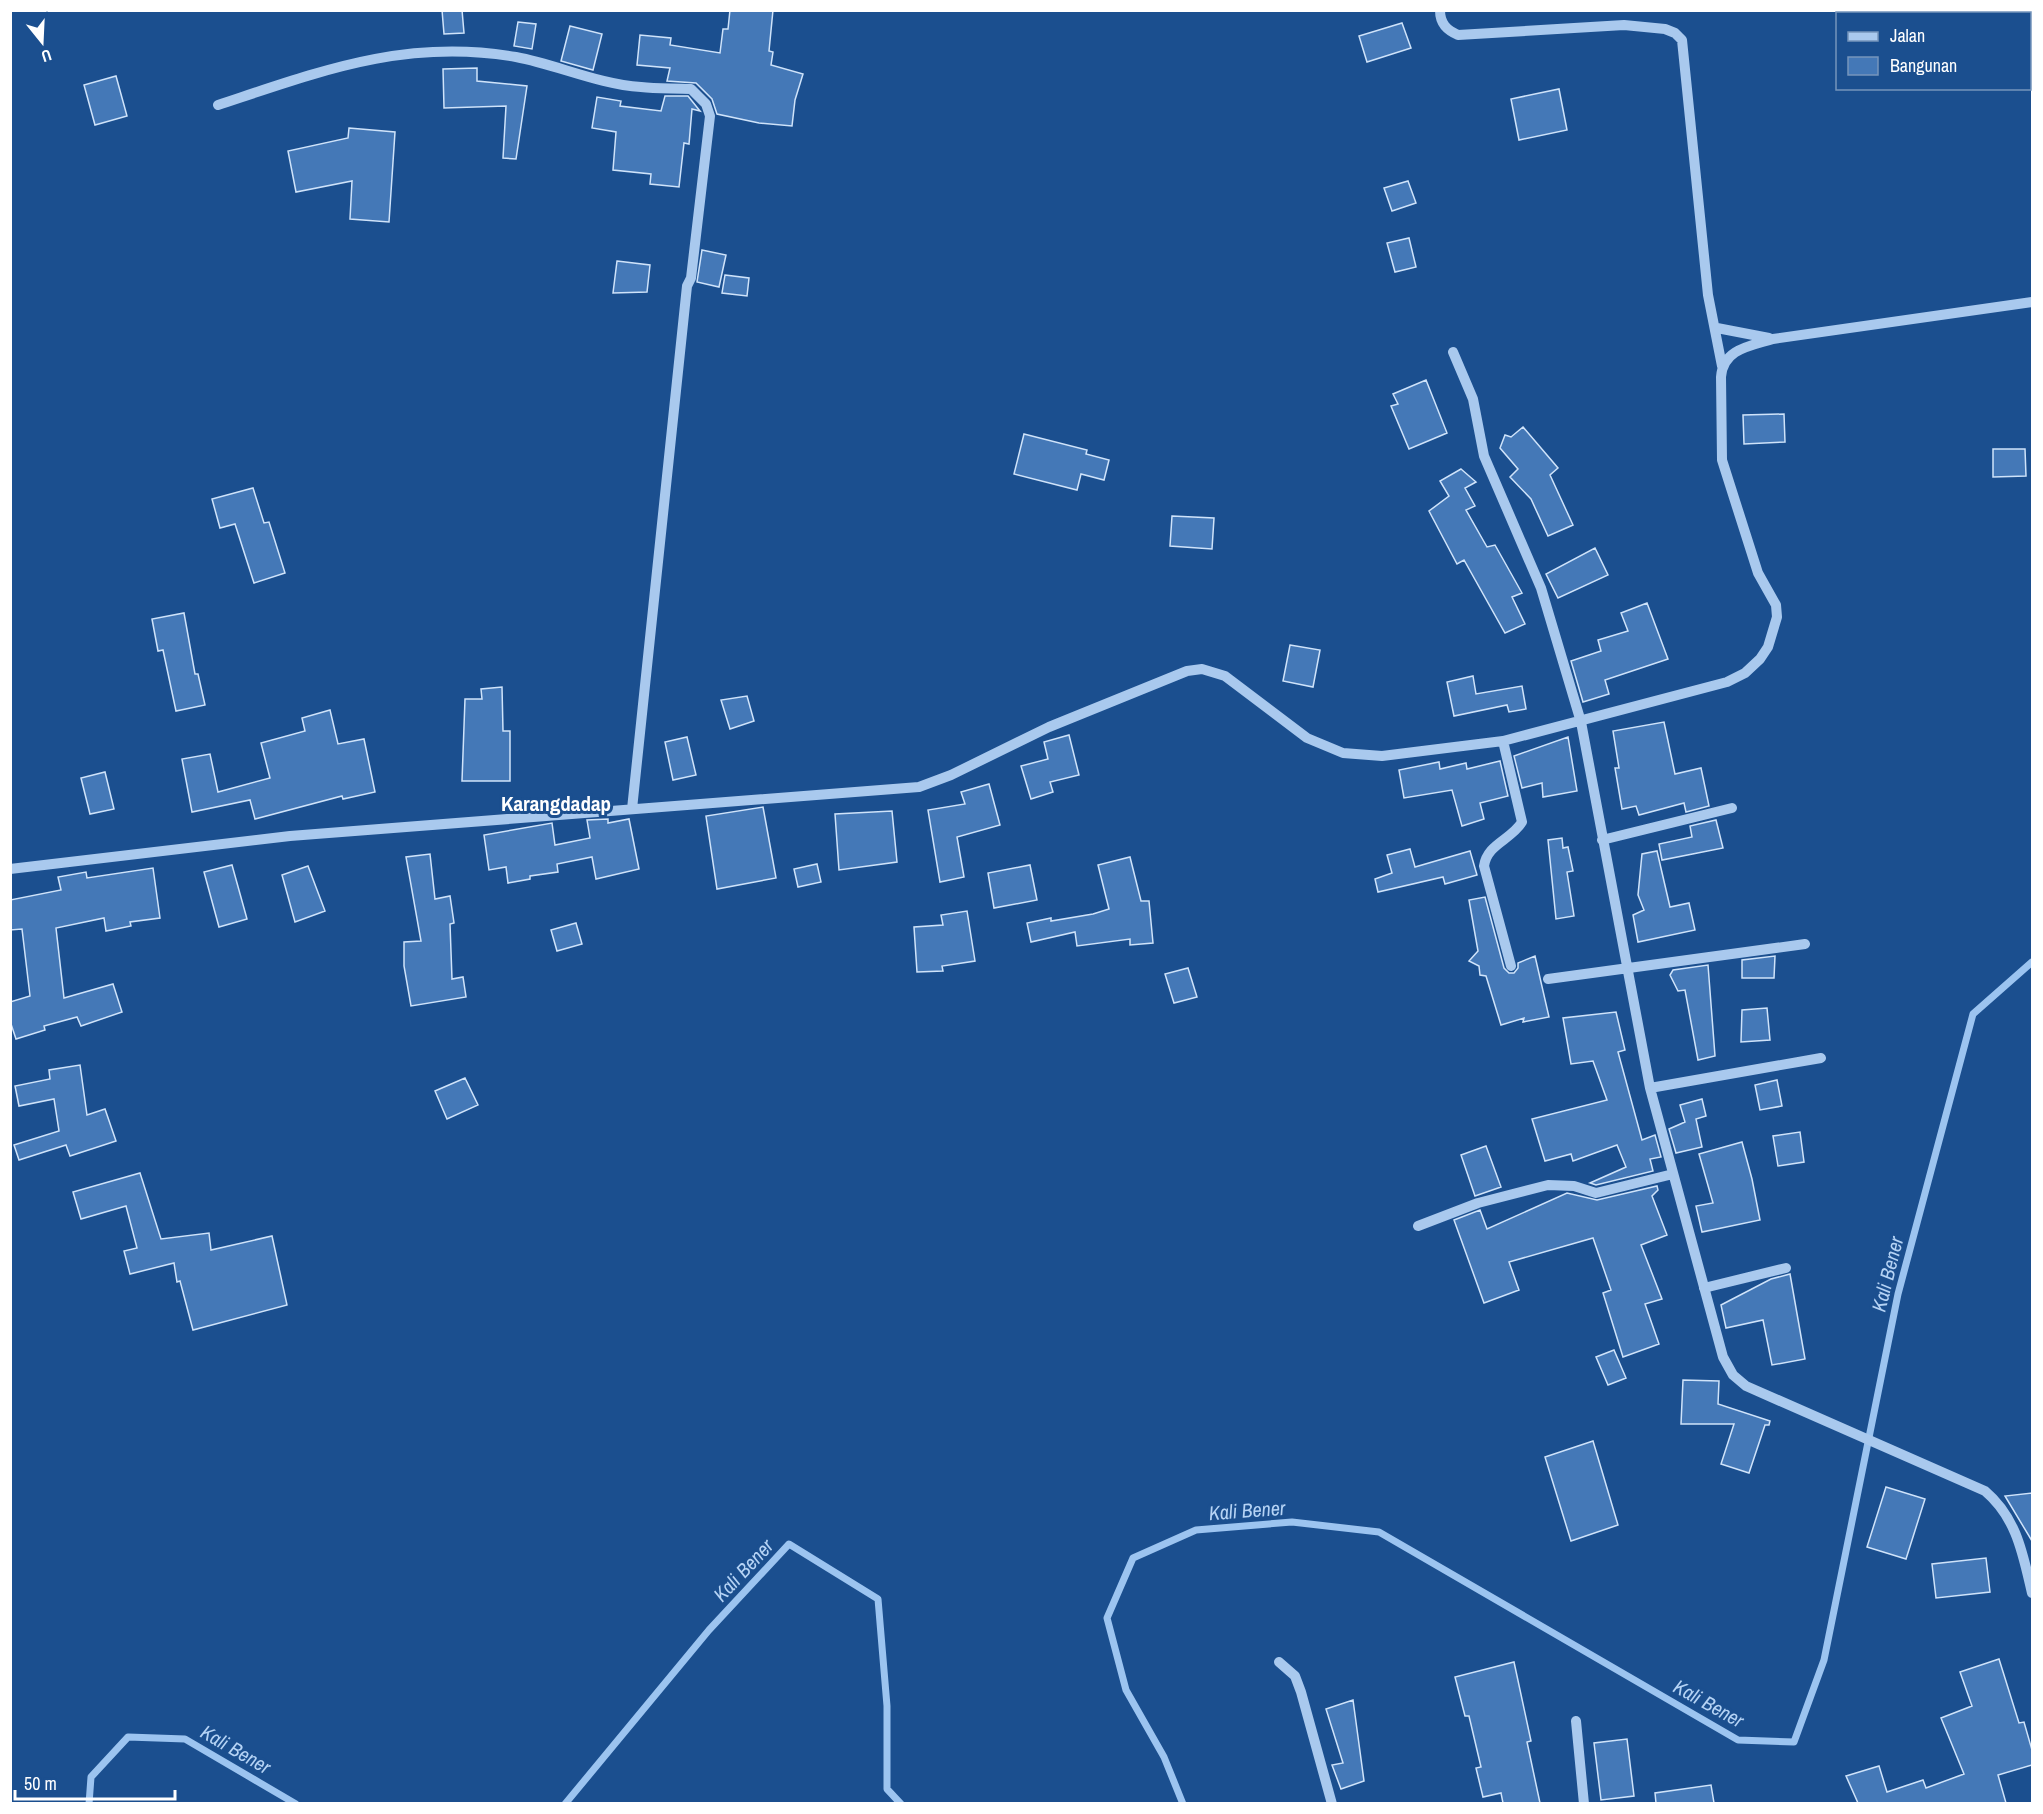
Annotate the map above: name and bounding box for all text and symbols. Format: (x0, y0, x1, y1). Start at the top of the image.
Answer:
north arrow (12, 12, 72, 72)
legend (1836, 12, 2031, 90)
text: Jalan (1890, 23, 1925, 48)
text: U (39, 44, 55, 68)
text: Bangunan (1890, 53, 1957, 78)
district label: Karangdadap (501, 789, 611, 818)
water label: Kali Bener (1865, 1233, 1909, 1314)
water label: Kali Bener (1208, 1494, 1287, 1526)
water label: Kali Bener (707, 1532, 779, 1607)
water label: Kali Bener (1669, 1673, 1750, 1734)
water label: Kali Bener (196, 1718, 276, 1780)
scale bar (15, 1763, 176, 1801)
text: 50 m (24, 1771, 57, 1796)

